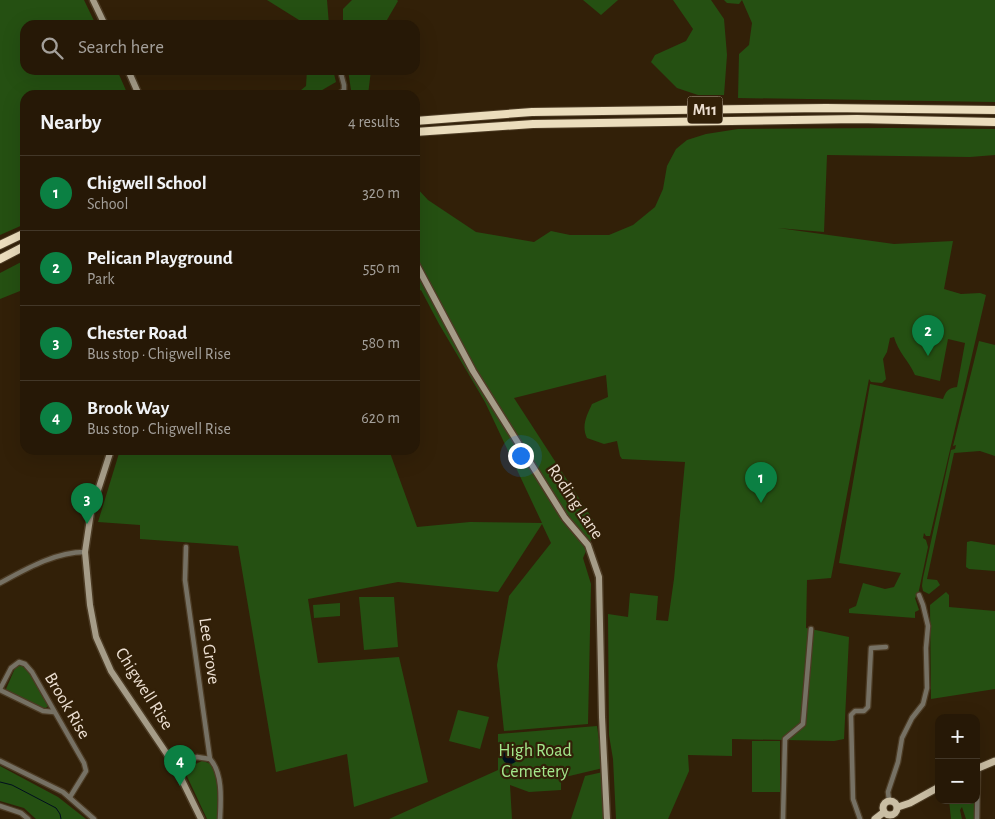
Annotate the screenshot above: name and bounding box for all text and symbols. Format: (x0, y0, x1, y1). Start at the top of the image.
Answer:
search box (20, 20, 420, 75)
icon: search (38, 34, 66, 62)
text: Search here (78, 38, 164, 57)
road number: M11 (688, 96, 722, 124)
text: Nearby (40, 112, 101, 133)
text: 4 results (348, 114, 400, 130)
text: Chigwell School (87, 174, 207, 193)
text: 1 (53, 185, 59, 201)
text: 320 m (362, 185, 400, 201)
text: School (87, 196, 128, 212)
text: Pelican Playground (87, 249, 233, 268)
text: 2 (52, 260, 60, 276)
text: 550 m (363, 260, 400, 276)
text: Park (87, 271, 115, 287)
pin: 2 (912, 315, 944, 356)
text: Chester Road (87, 324, 187, 343)
text: 3 (53, 335, 59, 351)
text: 580 m (362, 335, 400, 351)
text: Bus stop · Chigwell Rise (87, 346, 231, 362)
text: Brook Way (87, 399, 169, 418)
text: 4 (52, 410, 60, 426)
text: 620 m (361, 410, 400, 426)
text: Bus stop · Chigwell Rise (87, 421, 231, 437)
your location (508, 443, 534, 469)
street label: Roding Lane (543, 461, 607, 543)
pin: 1 (745, 462, 777, 503)
pin: 3 (71, 483, 103, 524)
street label: Lee Grove (195, 616, 223, 686)
street label: Chigwell Rise (112, 645, 176, 733)
street label: Brook Rise (41, 670, 93, 742)
map controls (935, 714, 980, 804)
button: + (935, 714, 980, 759)
park label: High Road Cemetery (498, 742, 572, 781)
pin: 4 (164, 745, 196, 786)
button: − (935, 759, 980, 804)

